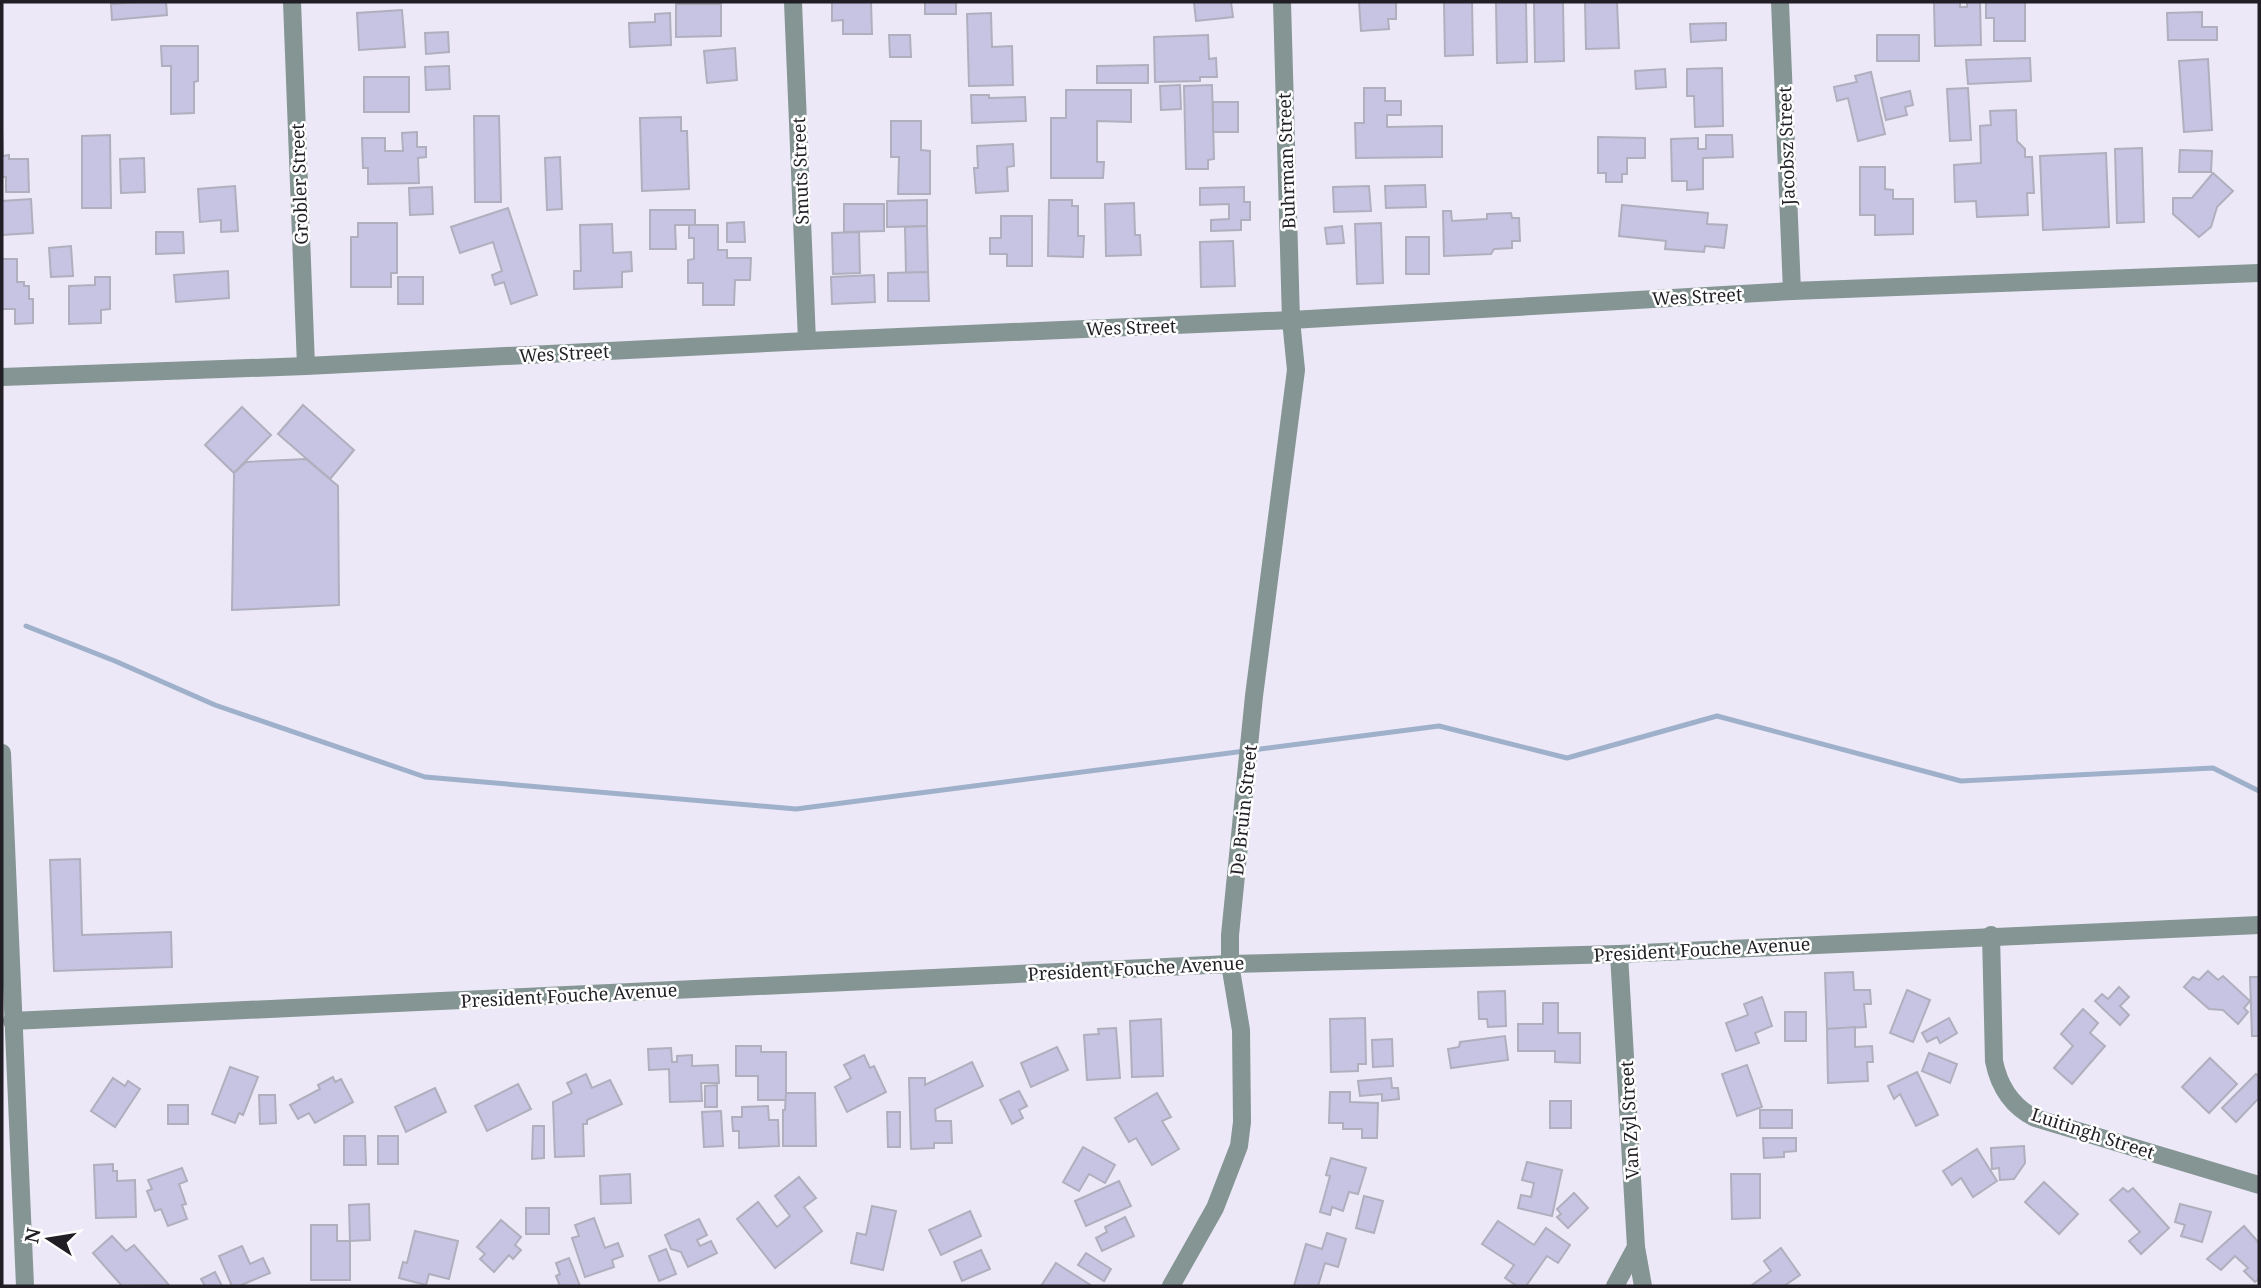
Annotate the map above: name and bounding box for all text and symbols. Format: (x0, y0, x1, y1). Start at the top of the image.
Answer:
street label: Jacobsz Street (1772, 86, 1800, 207)
street label: Buhrman Street (1272, 92, 1300, 230)
street label: Smuts Street (786, 117, 814, 225)
street label: Grobler Street (285, 123, 313, 245)
street label: Wes Street (1651, 282, 1743, 310)
street label: Wes Street (1085, 313, 1177, 341)
street label: Wes Street (518, 339, 610, 367)
street label: De Bruin Street (1224, 743, 1262, 877)
street label: President Fouche Avenue (1593, 931, 1811, 967)
street label: President Fouche Avenue (1027, 950, 1245, 986)
street label: President Fouche Avenue (460, 977, 678, 1013)
street label: Van Zyl Street (1614, 1060, 1644, 1180)
street label: Luitingh Street (2028, 1102, 2158, 1164)
north arrow (14, 1204, 84, 1274)
text: N (18, 1225, 47, 1245)

